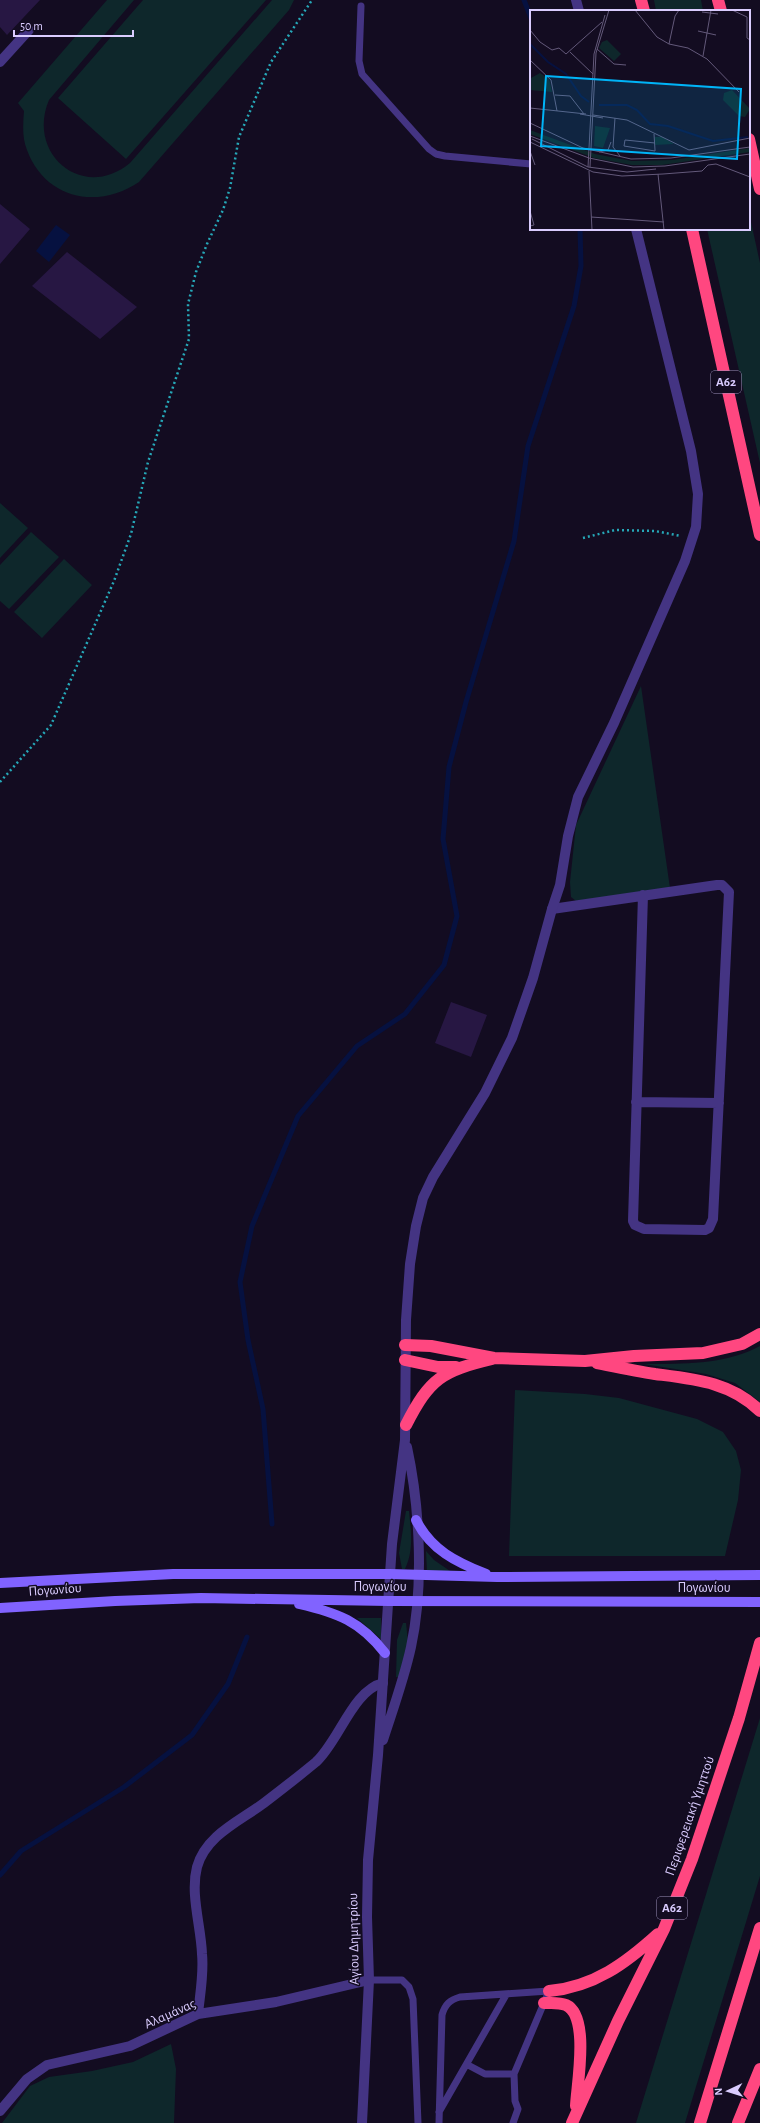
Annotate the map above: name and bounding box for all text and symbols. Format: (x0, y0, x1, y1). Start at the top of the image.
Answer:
inset map (530, 10, 750, 230)
scale bar (14, 12, 133, 38)
text: 50 m (20, 20, 43, 32)
road number: Α62 (711, 371, 741, 393)
street label: Πογωνίου (353, 1580, 407, 1594)
street label: Πογωνίου (28, 1581, 82, 1599)
street label: Πογωνίου (677, 1581, 731, 1595)
street label: Περιφερειακή Υμηττού (663, 1754, 717, 1878)
street label: Αγίου Δημητρίου (346, 1893, 362, 1985)
road number: Α62 (657, 1897, 687, 1919)
street label: Αλαμάνας (142, 1996, 198, 2031)
north arrow (708, 2071, 748, 2111)
text: N (713, 2087, 724, 2096)

